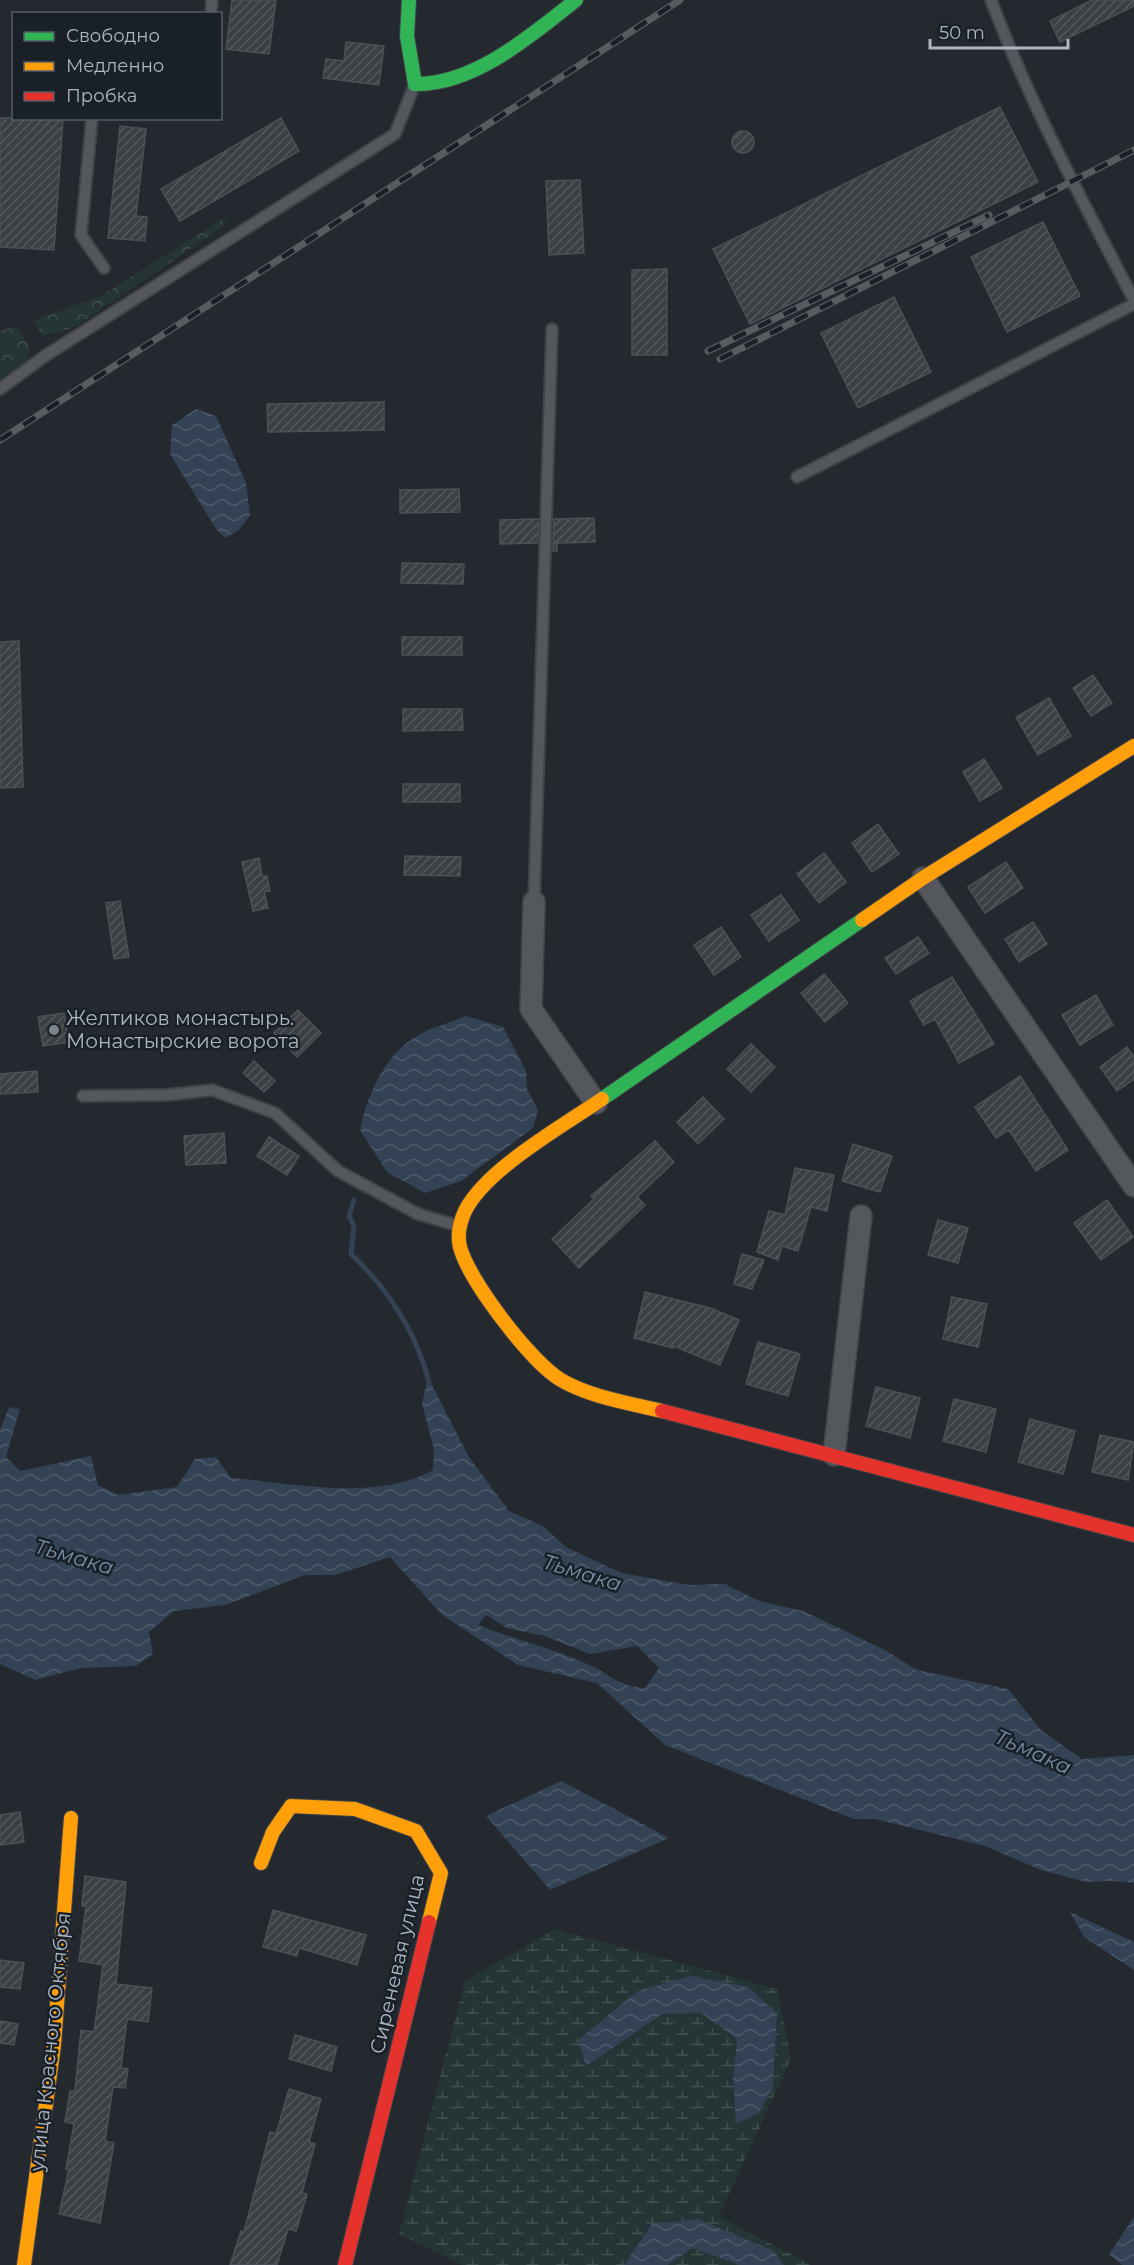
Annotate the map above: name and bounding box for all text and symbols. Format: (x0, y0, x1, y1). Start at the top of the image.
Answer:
legend (12, 12, 222, 120)
scale bar (930, 12, 1068, 50)
text: 50 m (939, 22, 985, 44)
text: Свободно (66, 25, 160, 47)
text: Медленно (66, 55, 164, 77)
text: Пробка (66, 85, 137, 107)
place label: Желтиков монастырь. Монастырские ворота (66, 1006, 299, 1053)
marker: Желтиков монастырь. Монастырские ворота (47, 1023, 61, 1037)
water label: Тьмака (32, 1533, 117, 1580)
water label: Тьмака (540, 1549, 625, 1596)
water label: Тьмака (991, 1724, 1075, 1779)
street label: Сиреневая улица (365, 1872, 429, 2056)
street label: улица Красного Октября (24, 1912, 76, 2173)

